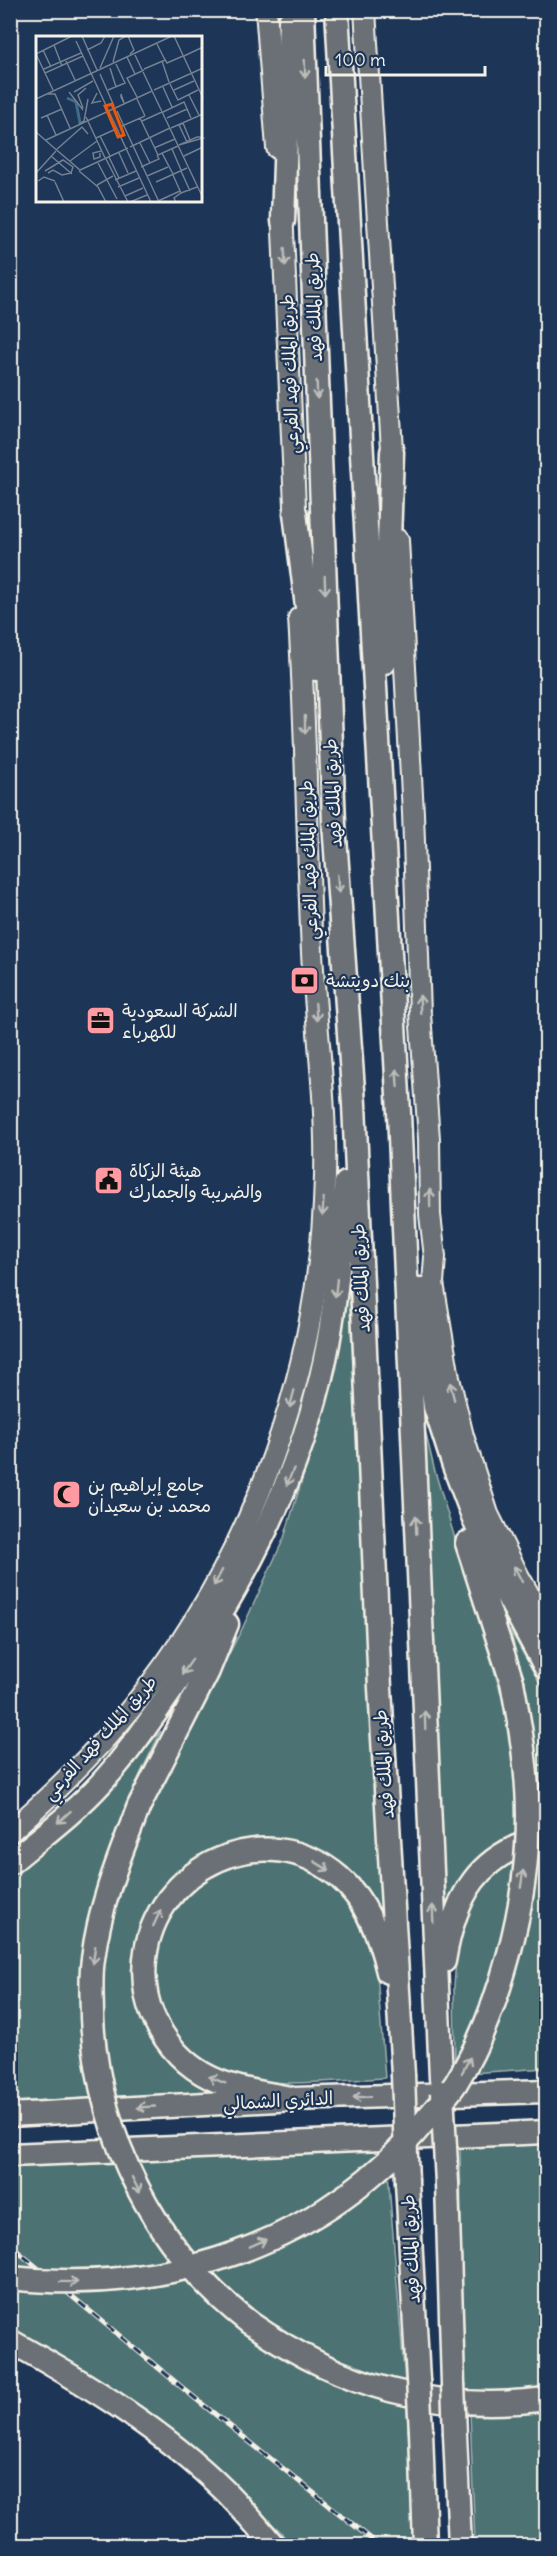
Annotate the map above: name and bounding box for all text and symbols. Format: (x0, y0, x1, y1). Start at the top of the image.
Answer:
inset map (36, 36, 202, 202)
scale bar (326, 39, 485, 77)
text: 100 m (335, 48, 386, 71)
one-way arrow (299, 58, 311, 78)
one-way arrow (279, 247, 290, 267)
street label: طريق الملك فهد (300, 252, 327, 362)
street label: طريق الملك فهد الفرعي (275, 294, 309, 454)
one-way arrow (312, 379, 323, 399)
one-way arrow (319, 574, 330, 594)
one-way arrow (299, 714, 311, 734)
street label: طريق الملك فهد (318, 738, 347, 848)
street label: طريق الملك فهد الفرعي (294, 780, 328, 940)
one-way arrow (333, 874, 344, 894)
bank icon: بنك دويتشة (289, 965, 321, 997)
place label: بنك دويتشة (326, 969, 410, 992)
one-way arrow (414, 994, 426, 1014)
place label: الشركة السعودية للكهرباء (122, 999, 238, 1043)
one-way arrow (311, 1001, 322, 1021)
office icon: الشركة السعودية للكهرباء (85, 1005, 117, 1037)
one-way arrow (391, 1069, 402, 1089)
place label: هيئة الزكاة والضريبة والجمارك (129, 1159, 263, 1203)
public building icon: هيئة الزكاة والضريبة والجمارك (92, 1165, 124, 1197)
one-way arrow (424, 1189, 435, 1209)
one-way arrow (317, 1196, 328, 1216)
street label: طريق الملك فهد (346, 1223, 375, 1333)
one-way arrow (330, 1277, 341, 1297)
one-way arrow (445, 1382, 457, 1401)
one-way arrow (286, 1389, 297, 1408)
one-way arrow (284, 1467, 295, 1486)
place label: جامع إبراهيم بن محمد بن سعيدان (88, 1473, 211, 1517)
mosque icon: جامع إبراهيم بن محمد بن سعيدان (51, 1479, 83, 1511)
one-way arrow (411, 1515, 422, 1535)
one-way arrow (512, 1566, 524, 1583)
one-way arrow (212, 1569, 224, 1586)
one-way arrow (181, 1658, 193, 1674)
street label: طريق الملك فهد الفرعي (38, 1671, 165, 1808)
street label: طريق الملك فهد (368, 1709, 399, 1819)
one-way arrow (419, 1710, 430, 1730)
one-way arrow (57, 1810, 72, 1824)
one-way arrow (313, 1860, 330, 1872)
one-way arrow (516, 1870, 527, 1890)
one-way arrow (427, 1905, 438, 1925)
one-way arrow (152, 1909, 164, 1927)
one-way arrow (88, 1945, 99, 1965)
one-way arrow (461, 2056, 472, 2074)
one-way arrow (209, 2074, 227, 2085)
street label: الدائري الشمالي (222, 2086, 334, 2120)
one-way arrow (353, 2091, 373, 2103)
one-way arrow (137, 2102, 157, 2113)
one-way arrow (130, 2176, 142, 2193)
street label: طريق الملك فهد (396, 2194, 425, 2304)
one-way arrow (249, 2237, 267, 2249)
one-way arrow (58, 2276, 78, 2288)

